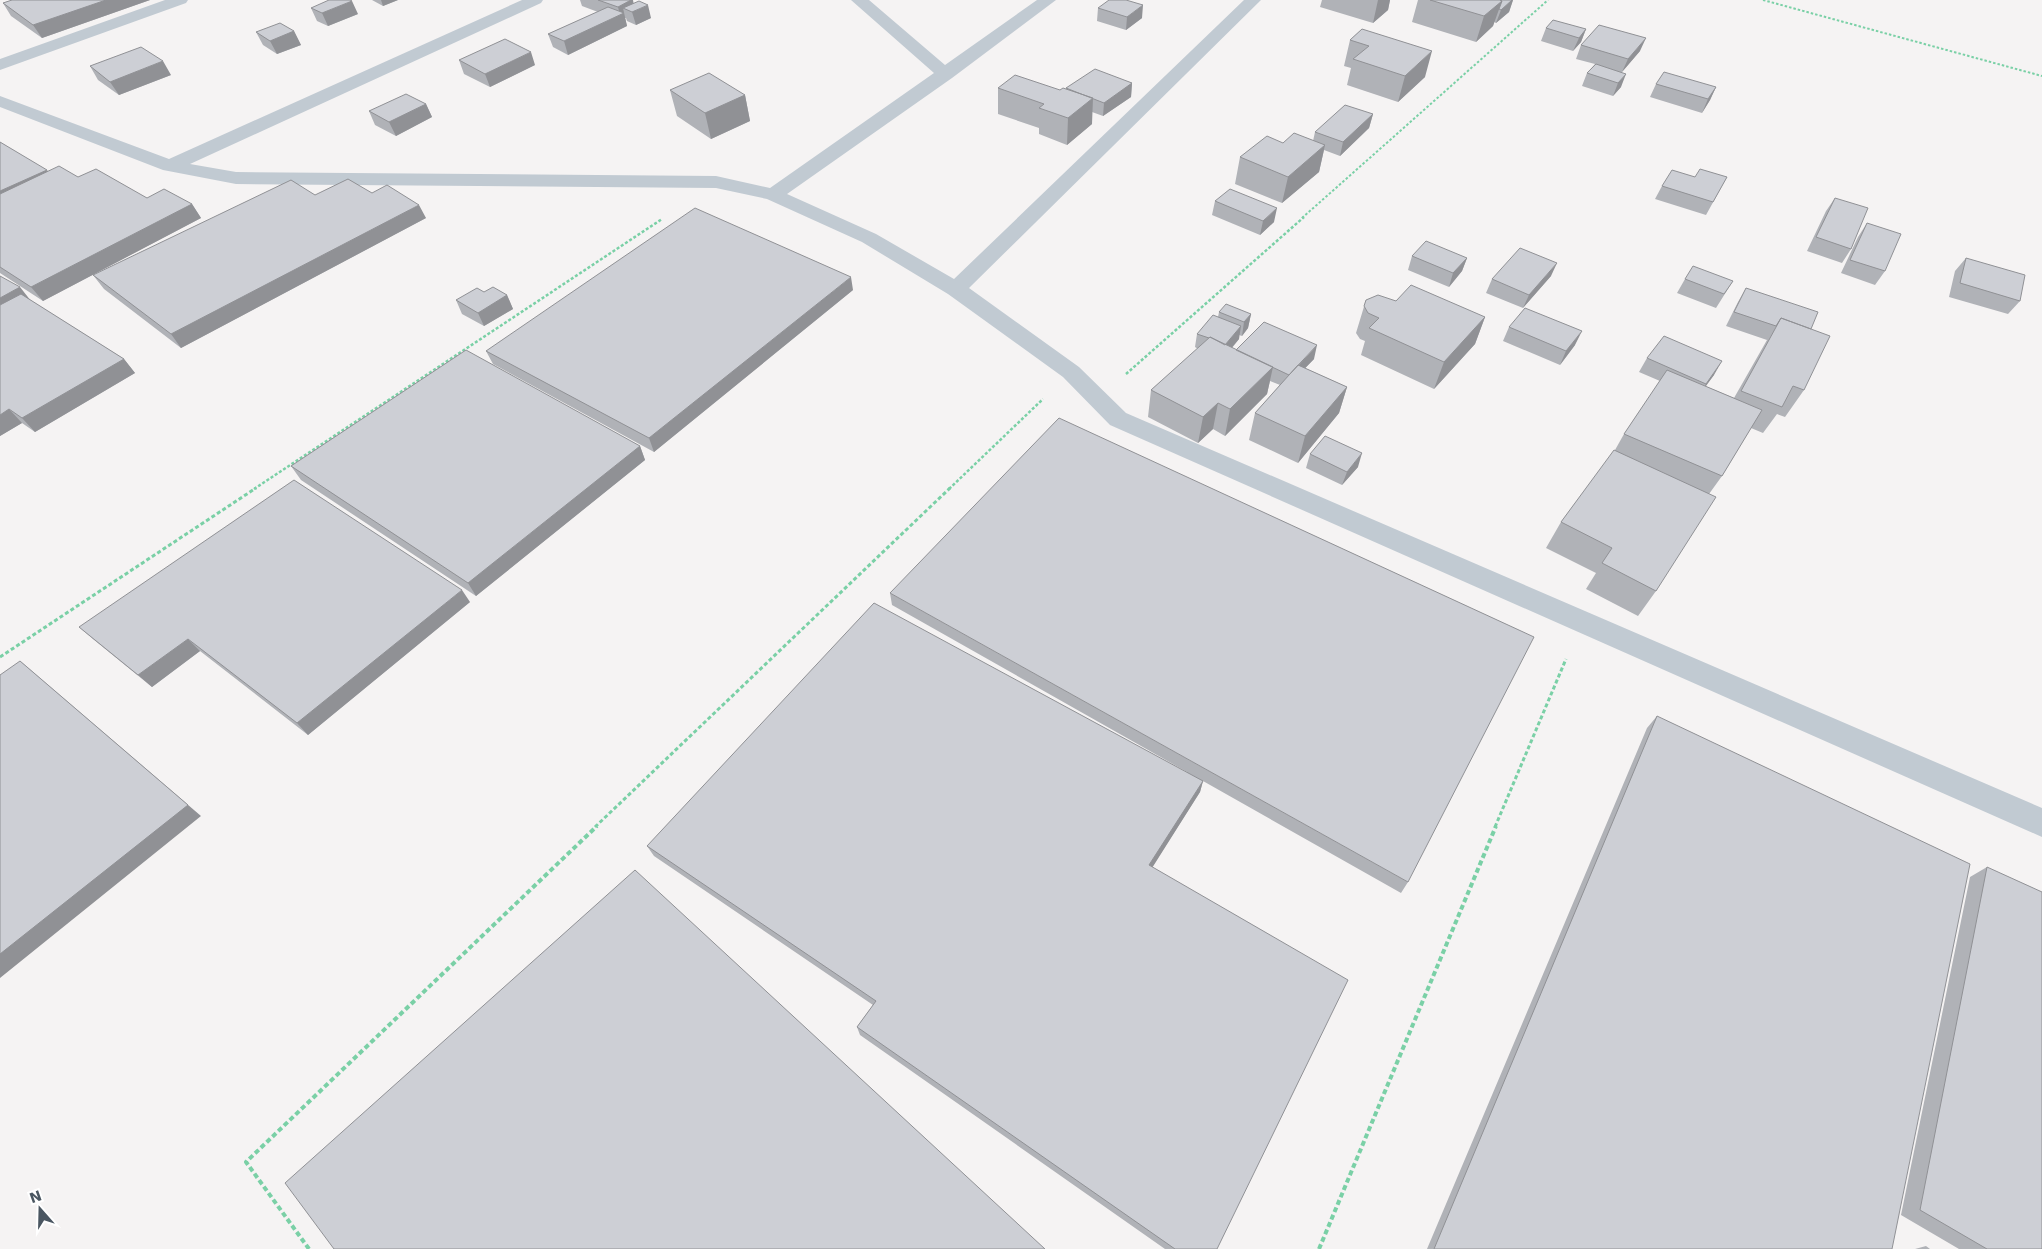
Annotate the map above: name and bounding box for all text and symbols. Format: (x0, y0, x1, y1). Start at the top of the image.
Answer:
north arrow (15, 1184, 65, 1234)
text: N (27, 1187, 44, 1206)

